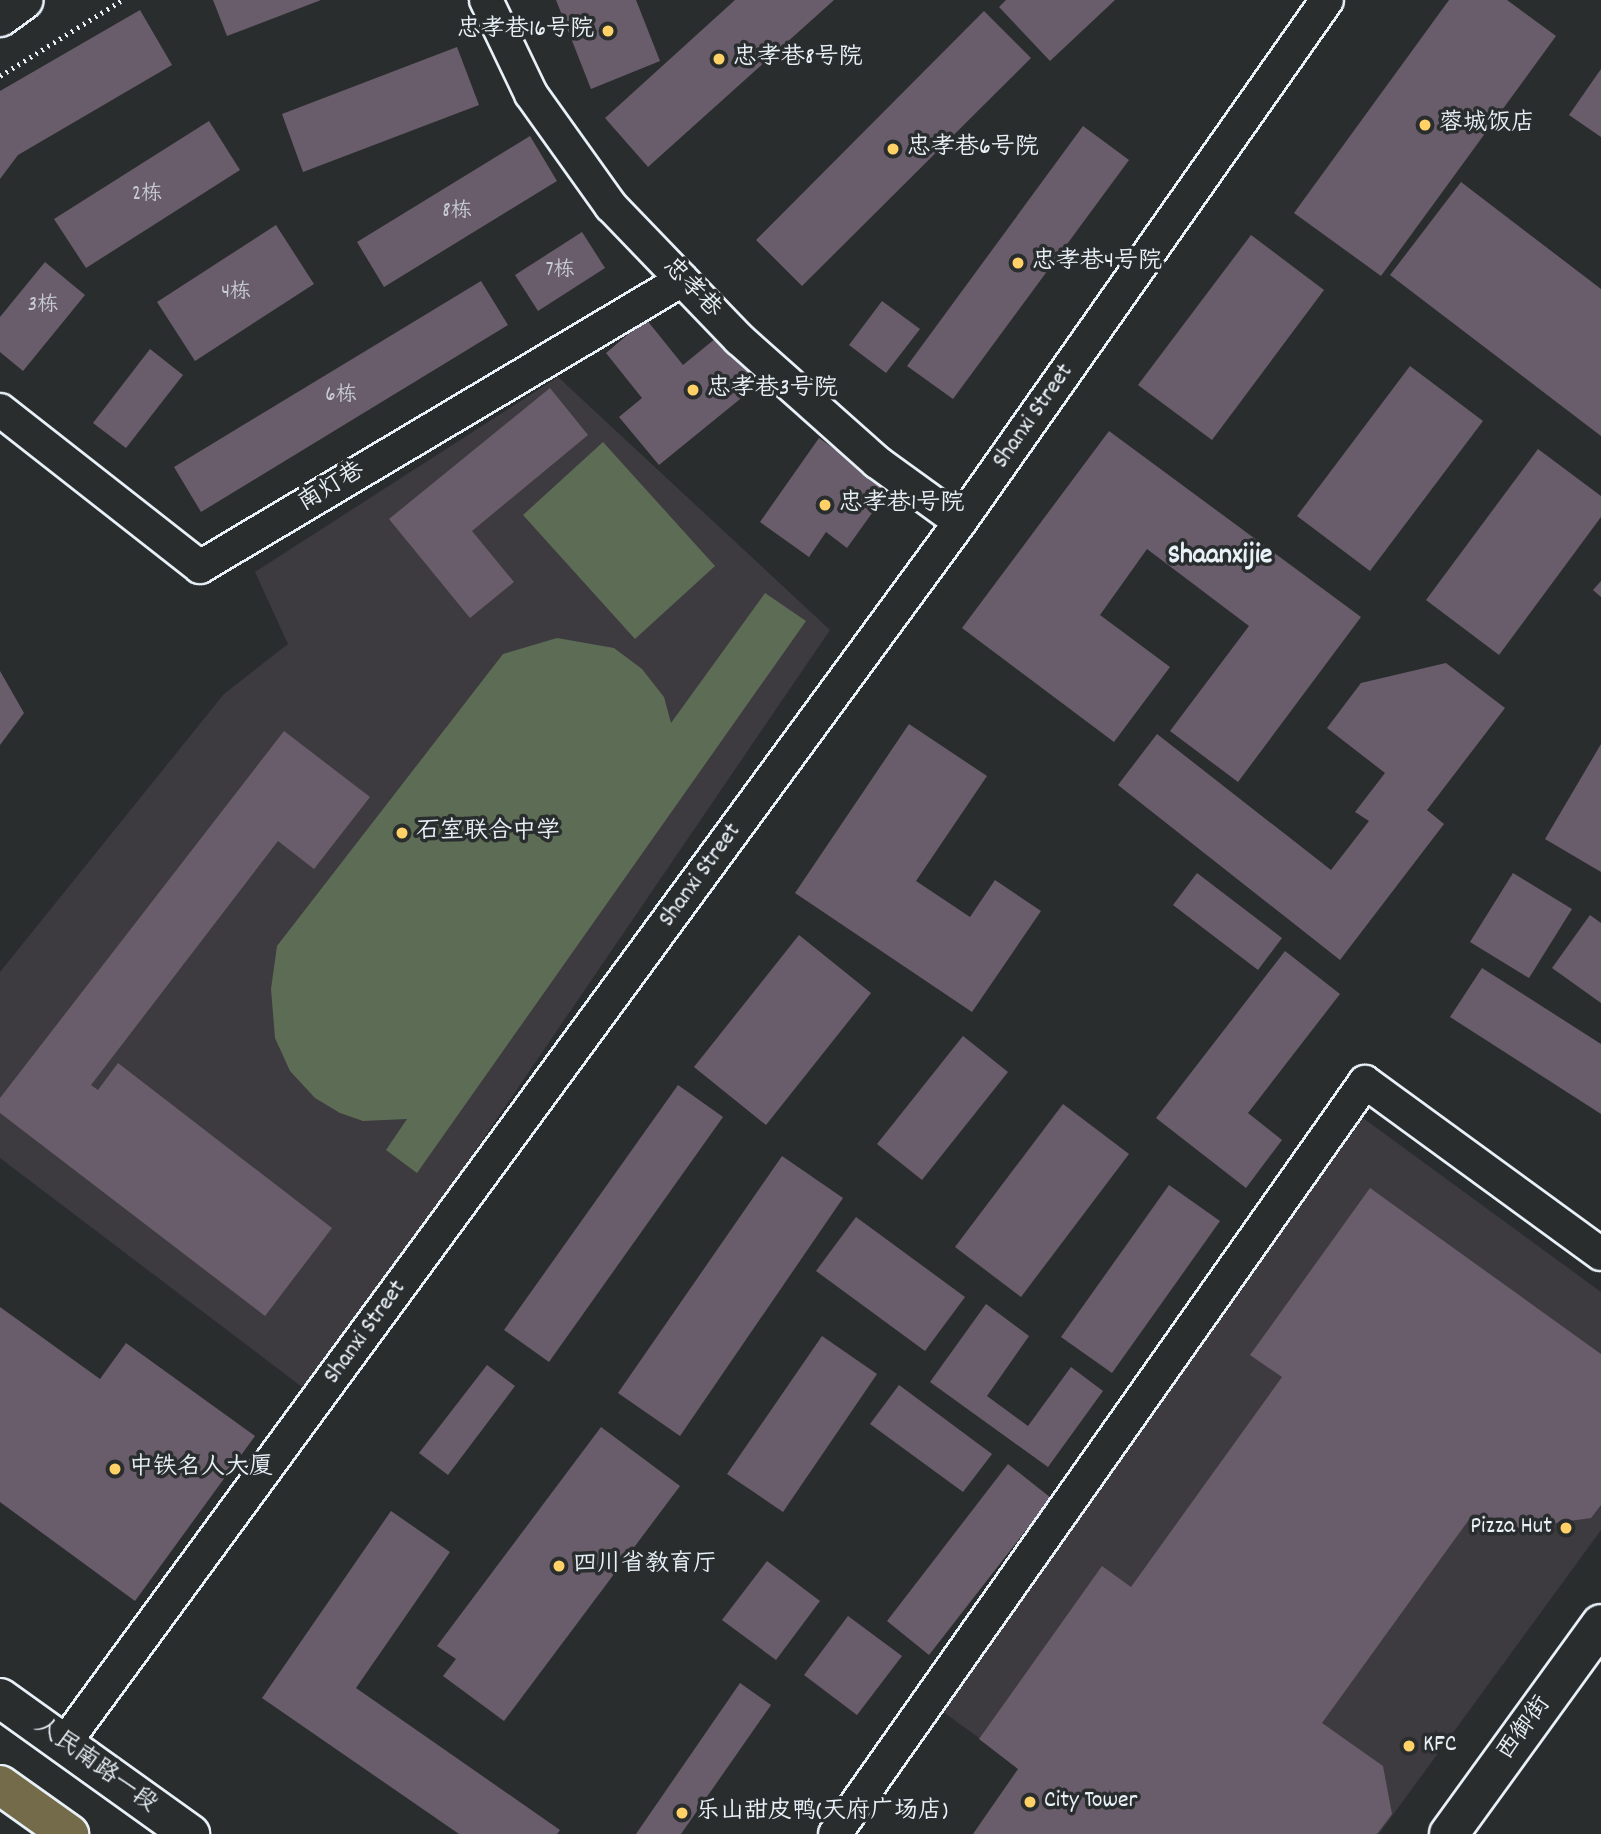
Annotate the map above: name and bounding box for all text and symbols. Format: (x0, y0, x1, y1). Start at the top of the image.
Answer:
place label: 忠孝巷16号院 (457, 17, 594, 45)
marker: 忠孝巷16号院 (600, 23, 616, 39)
place label: 忠孝巷8号院 (733, 45, 863, 73)
marker: 忠孝巷8号院 (711, 51, 727, 67)
place label: 蓉城饭店 (1439, 111, 1535, 139)
marker: 蓉城饭店 (1417, 117, 1433, 133)
place label: 忠孝巷6号院 (907, 135, 1039, 163)
marker: 忠孝巷6号院 (885, 141, 901, 157)
house number: 2栋 (132, 182, 162, 208)
house number: 8栋 (442, 199, 472, 225)
place label: 忠孝巷4号院 (1032, 249, 1162, 277)
street label: 忠孝巷 (656, 253, 726, 325)
marker: 忠孝巷4号院 (1010, 255, 1026, 271)
house number: 7栋 (545, 258, 575, 284)
house number: 4栋 (221, 280, 251, 306)
house number: 3栋 (28, 293, 58, 319)
street label: Shanxi Street (987, 359, 1081, 475)
place label: 忠孝巷3号院 (707, 376, 838, 404)
marker: 忠孝巷3号院 (685, 382, 701, 398)
house number: 6栋 (325, 383, 357, 409)
street label: 南灯巷 (294, 457, 370, 519)
place label: 忠孝巷1号院 (839, 491, 964, 519)
marker: 忠孝巷1号院 (817, 497, 833, 513)
district label: Shaanxijie (1168, 540, 1272, 574)
place label: 石室联合中学 (416, 819, 560, 847)
street label: Shanxi Street (654, 819, 748, 933)
marker: 石室联合中学 (394, 825, 410, 841)
street label: Shanxi Street (319, 1276, 413, 1390)
place label: 中铁名人大厦 (129, 1455, 273, 1483)
marker: 中铁名人大厦 (107, 1461, 123, 1477)
place label: Pizza Hut (1470, 1514, 1552, 1542)
marker: Pizza Hut (1558, 1520, 1574, 1536)
place label: 四川省教育厅 (573, 1552, 717, 1580)
marker: 四川省教育厅 (551, 1558, 567, 1574)
street label: 西御街 (1492, 1691, 1558, 1767)
street label: 人民南路一段 (28, 1712, 162, 1820)
place label: KFC (1423, 1732, 1457, 1760)
marker: KFC (1401, 1738, 1417, 1754)
place label: City Tower (1044, 1788, 1137, 1816)
marker: City Tower (1022, 1794, 1038, 1810)
place label: 乐山甜皮鸭(天府广场店) (696, 1799, 948, 1827)
marker: 乐山甜皮鸭(天府广场店) (674, 1805, 690, 1821)

